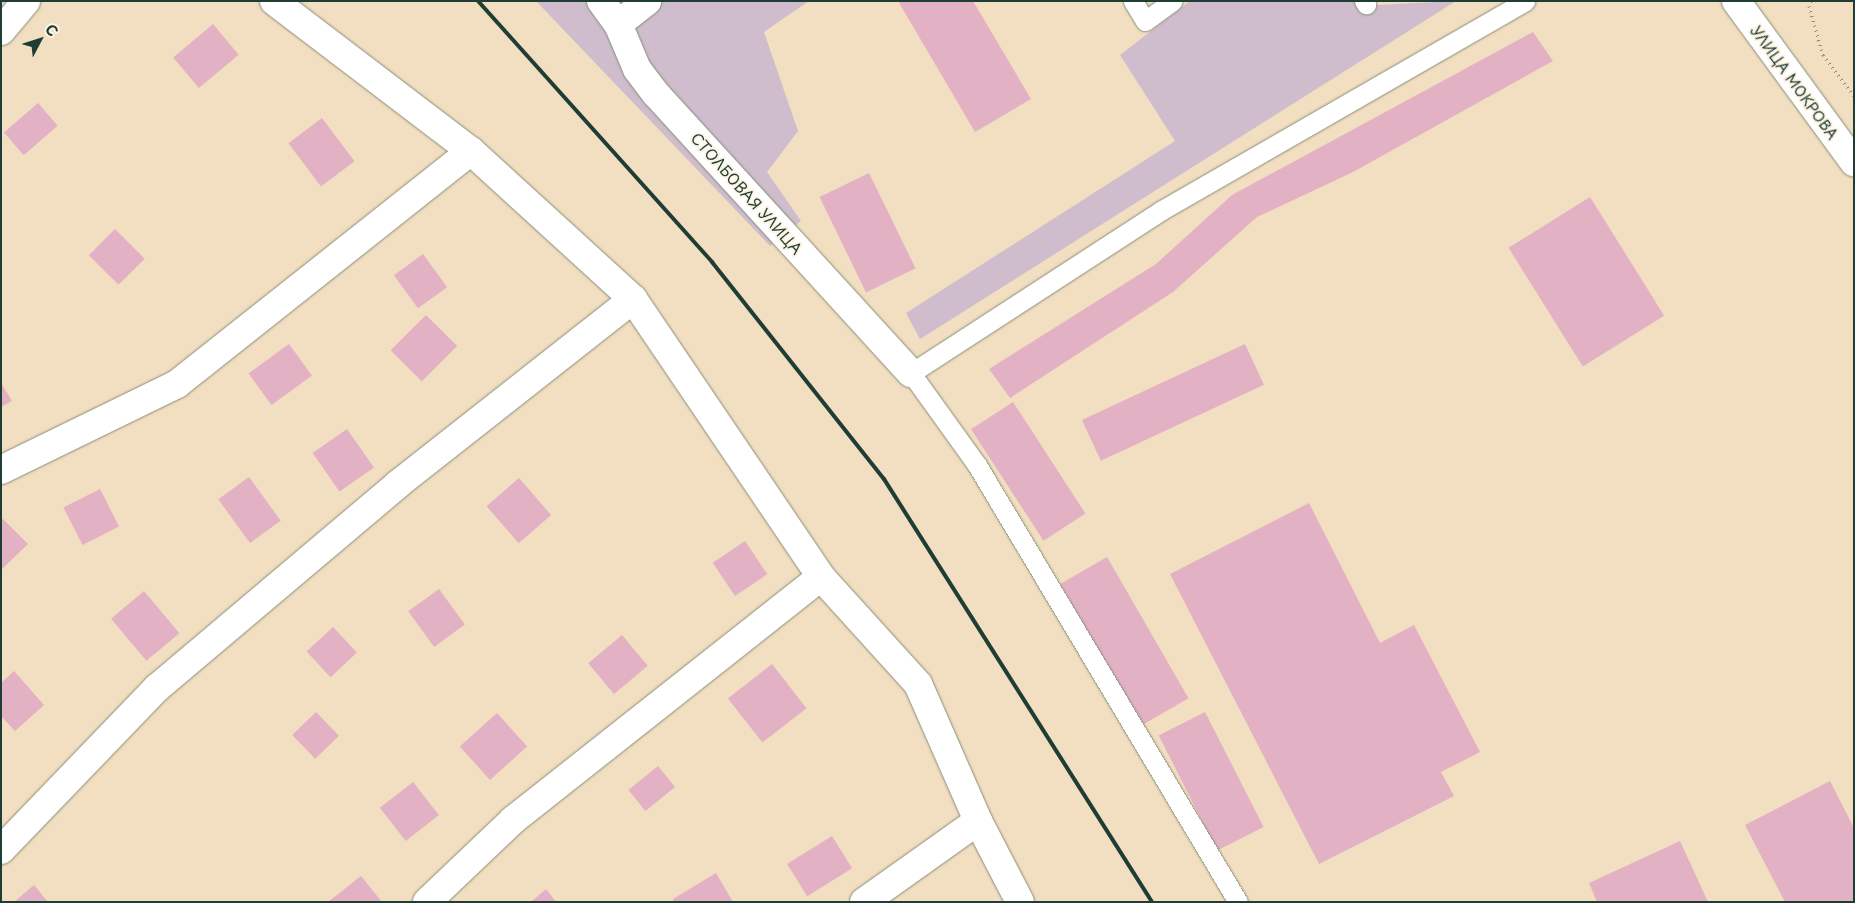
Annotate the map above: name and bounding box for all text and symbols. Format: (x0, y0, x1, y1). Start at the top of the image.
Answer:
north arrow (15, 15, 65, 65)
text: С (40, 19, 63, 41)
street label: УЛИЦА МОКРОВА (1747, 21, 1843, 143)
street label: СТОЛБОВАЯ УЛИЦА (688, 129, 806, 257)

